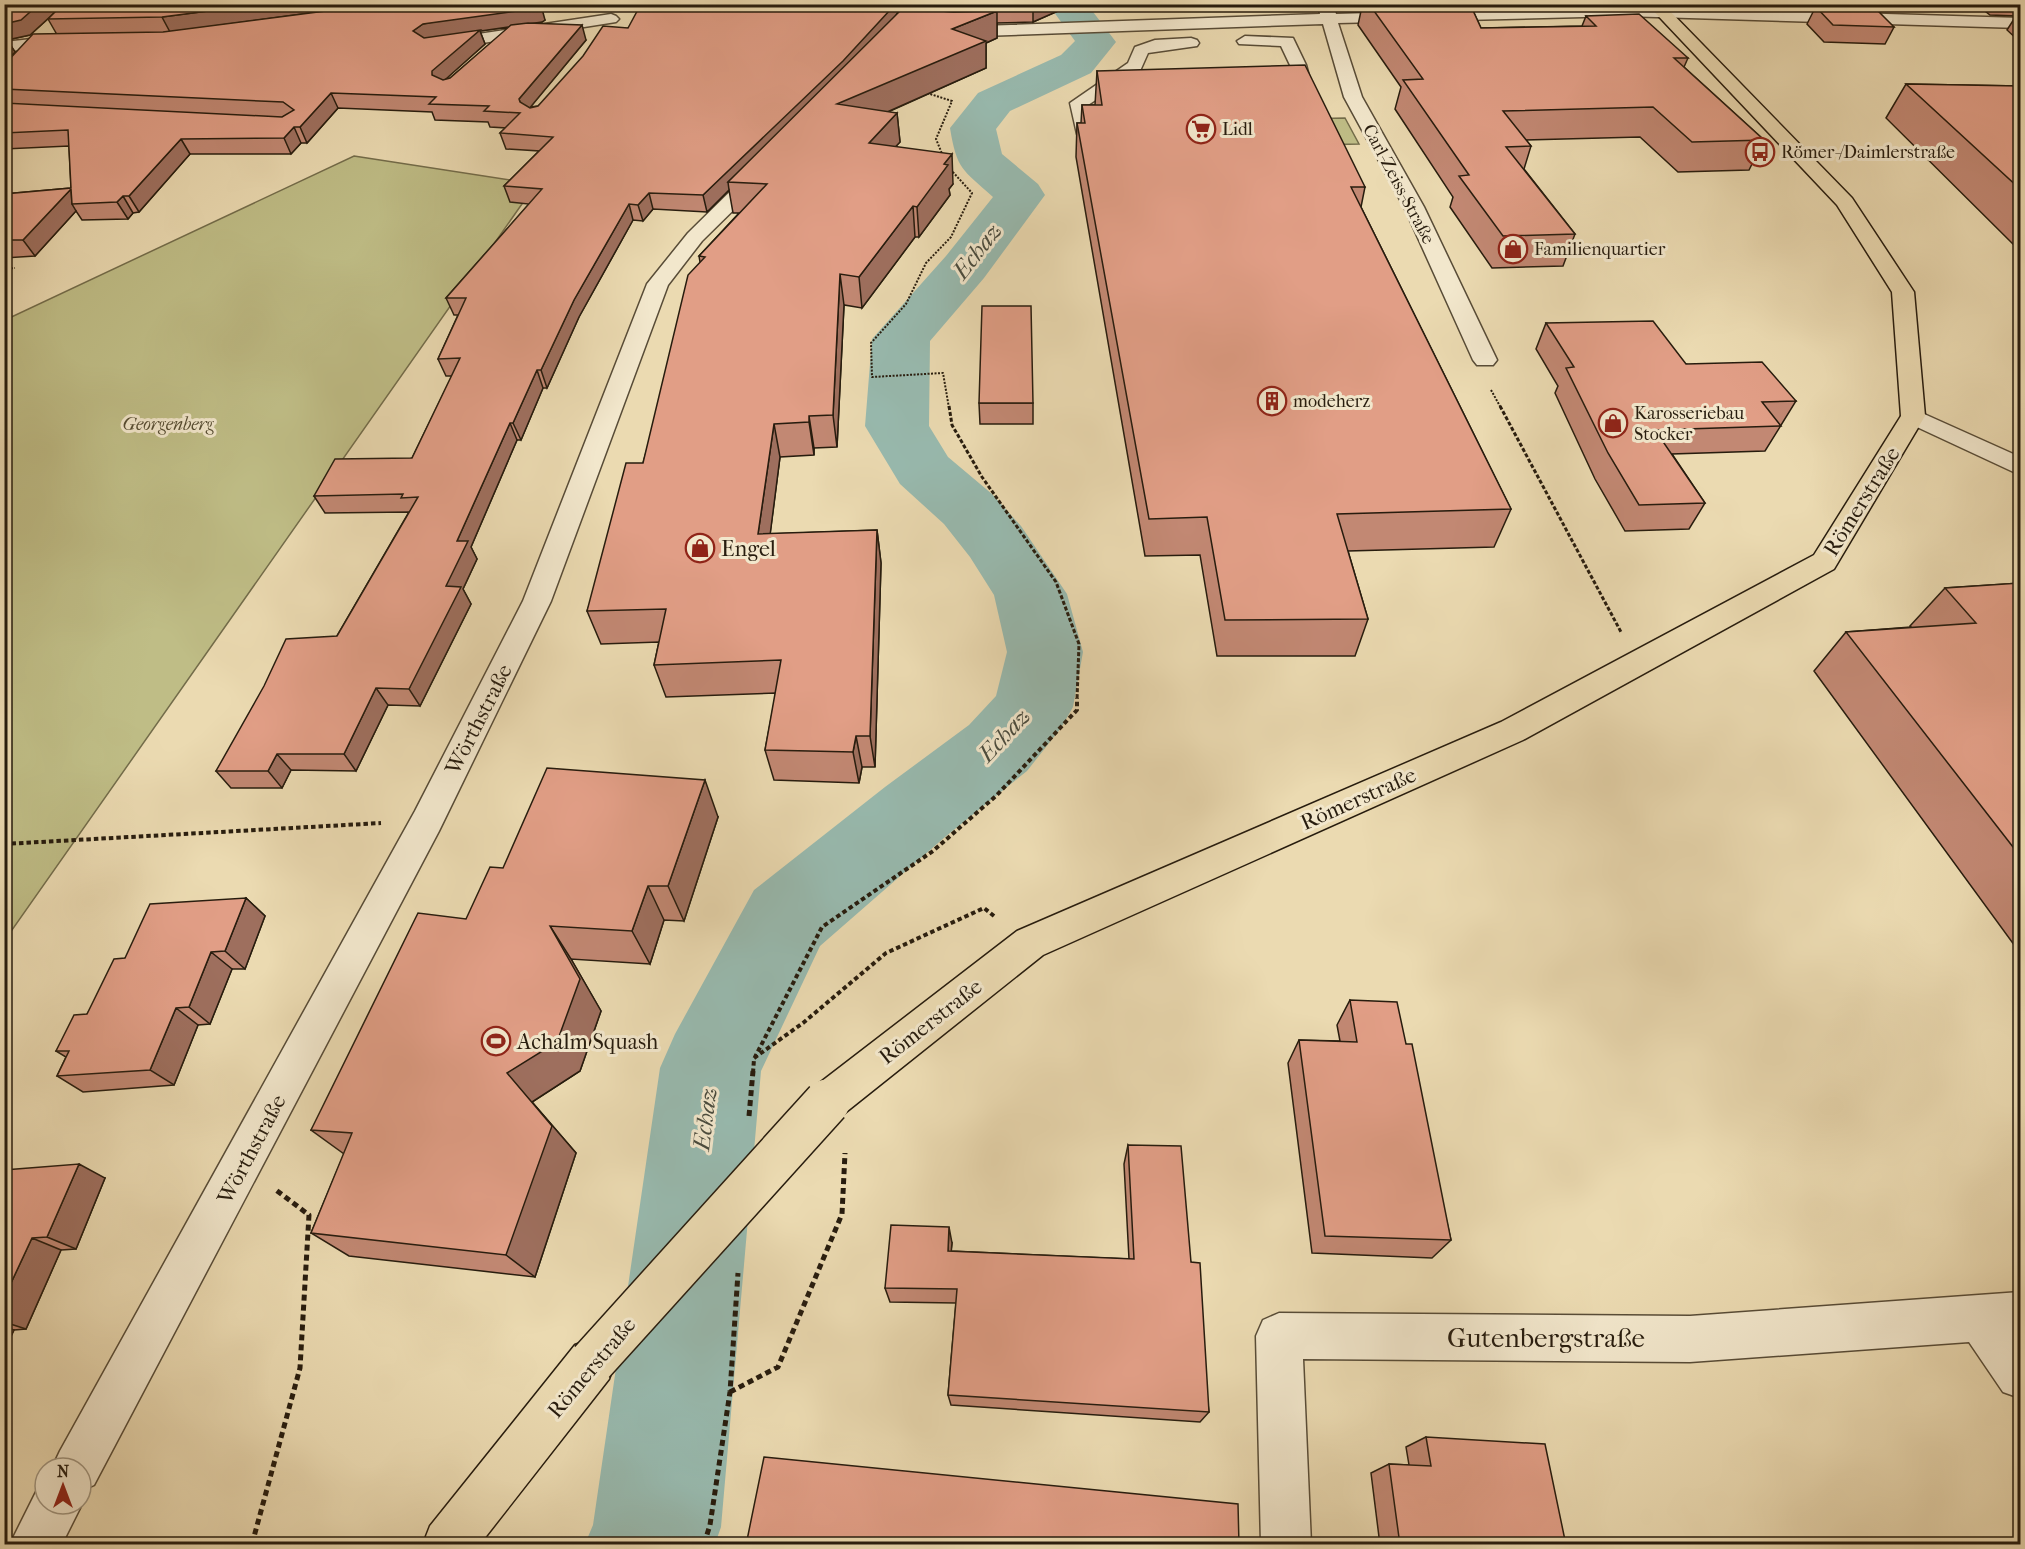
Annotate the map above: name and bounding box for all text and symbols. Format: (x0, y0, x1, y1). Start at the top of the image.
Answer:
supermarket icon: Lidl (1185, 113, 1217, 145)
place label: Lidl (1222, 119, 1253, 140)
street label: Carl-Zeiss-Straße (1358, 121, 1439, 248)
bus stop icon: Römer-/Daimlerstraße (1744, 136, 1776, 168)
place label: Römer-/Daimlerstraße (1781, 142, 1955, 163)
water label: Echaz (945, 217, 1007, 286)
shop icon: Familienquartier (1497, 233, 1529, 265)
place label: Familienquartier (1534, 239, 1666, 260)
building icon: modeherz (1256, 385, 1288, 417)
place label: modeherz (1293, 391, 1370, 412)
place label: Karosseriebau Stocker (1634, 403, 1744, 445)
shop icon: Karosseriebau Stocker (1597, 407, 1629, 439)
park label: Georgenberg (122, 414, 215, 435)
street label: Römerstraße (1818, 442, 1906, 561)
shop icon: Engel (684, 532, 716, 564)
place label: Engel (721, 536, 776, 562)
street label: Wörthstraße (440, 660, 518, 780)
water label: Echaz (971, 702, 1036, 769)
street label: Römerstraße (1297, 762, 1420, 836)
street label: Römerstraße (874, 973, 987, 1070)
sports icon: Achalm Squash (480, 1025, 512, 1057)
place label: Achalm Squash (516, 1029, 659, 1055)
water label: Echaz (687, 1086, 723, 1154)
street label: Wörthstraße (212, 1090, 292, 1210)
street label: Römerstraße (542, 1312, 642, 1423)
street label: Gutenbergstraße (1447, 1322, 1645, 1354)
north arrow (33, 1456, 93, 1516)
text: N (57, 1462, 70, 1481)

